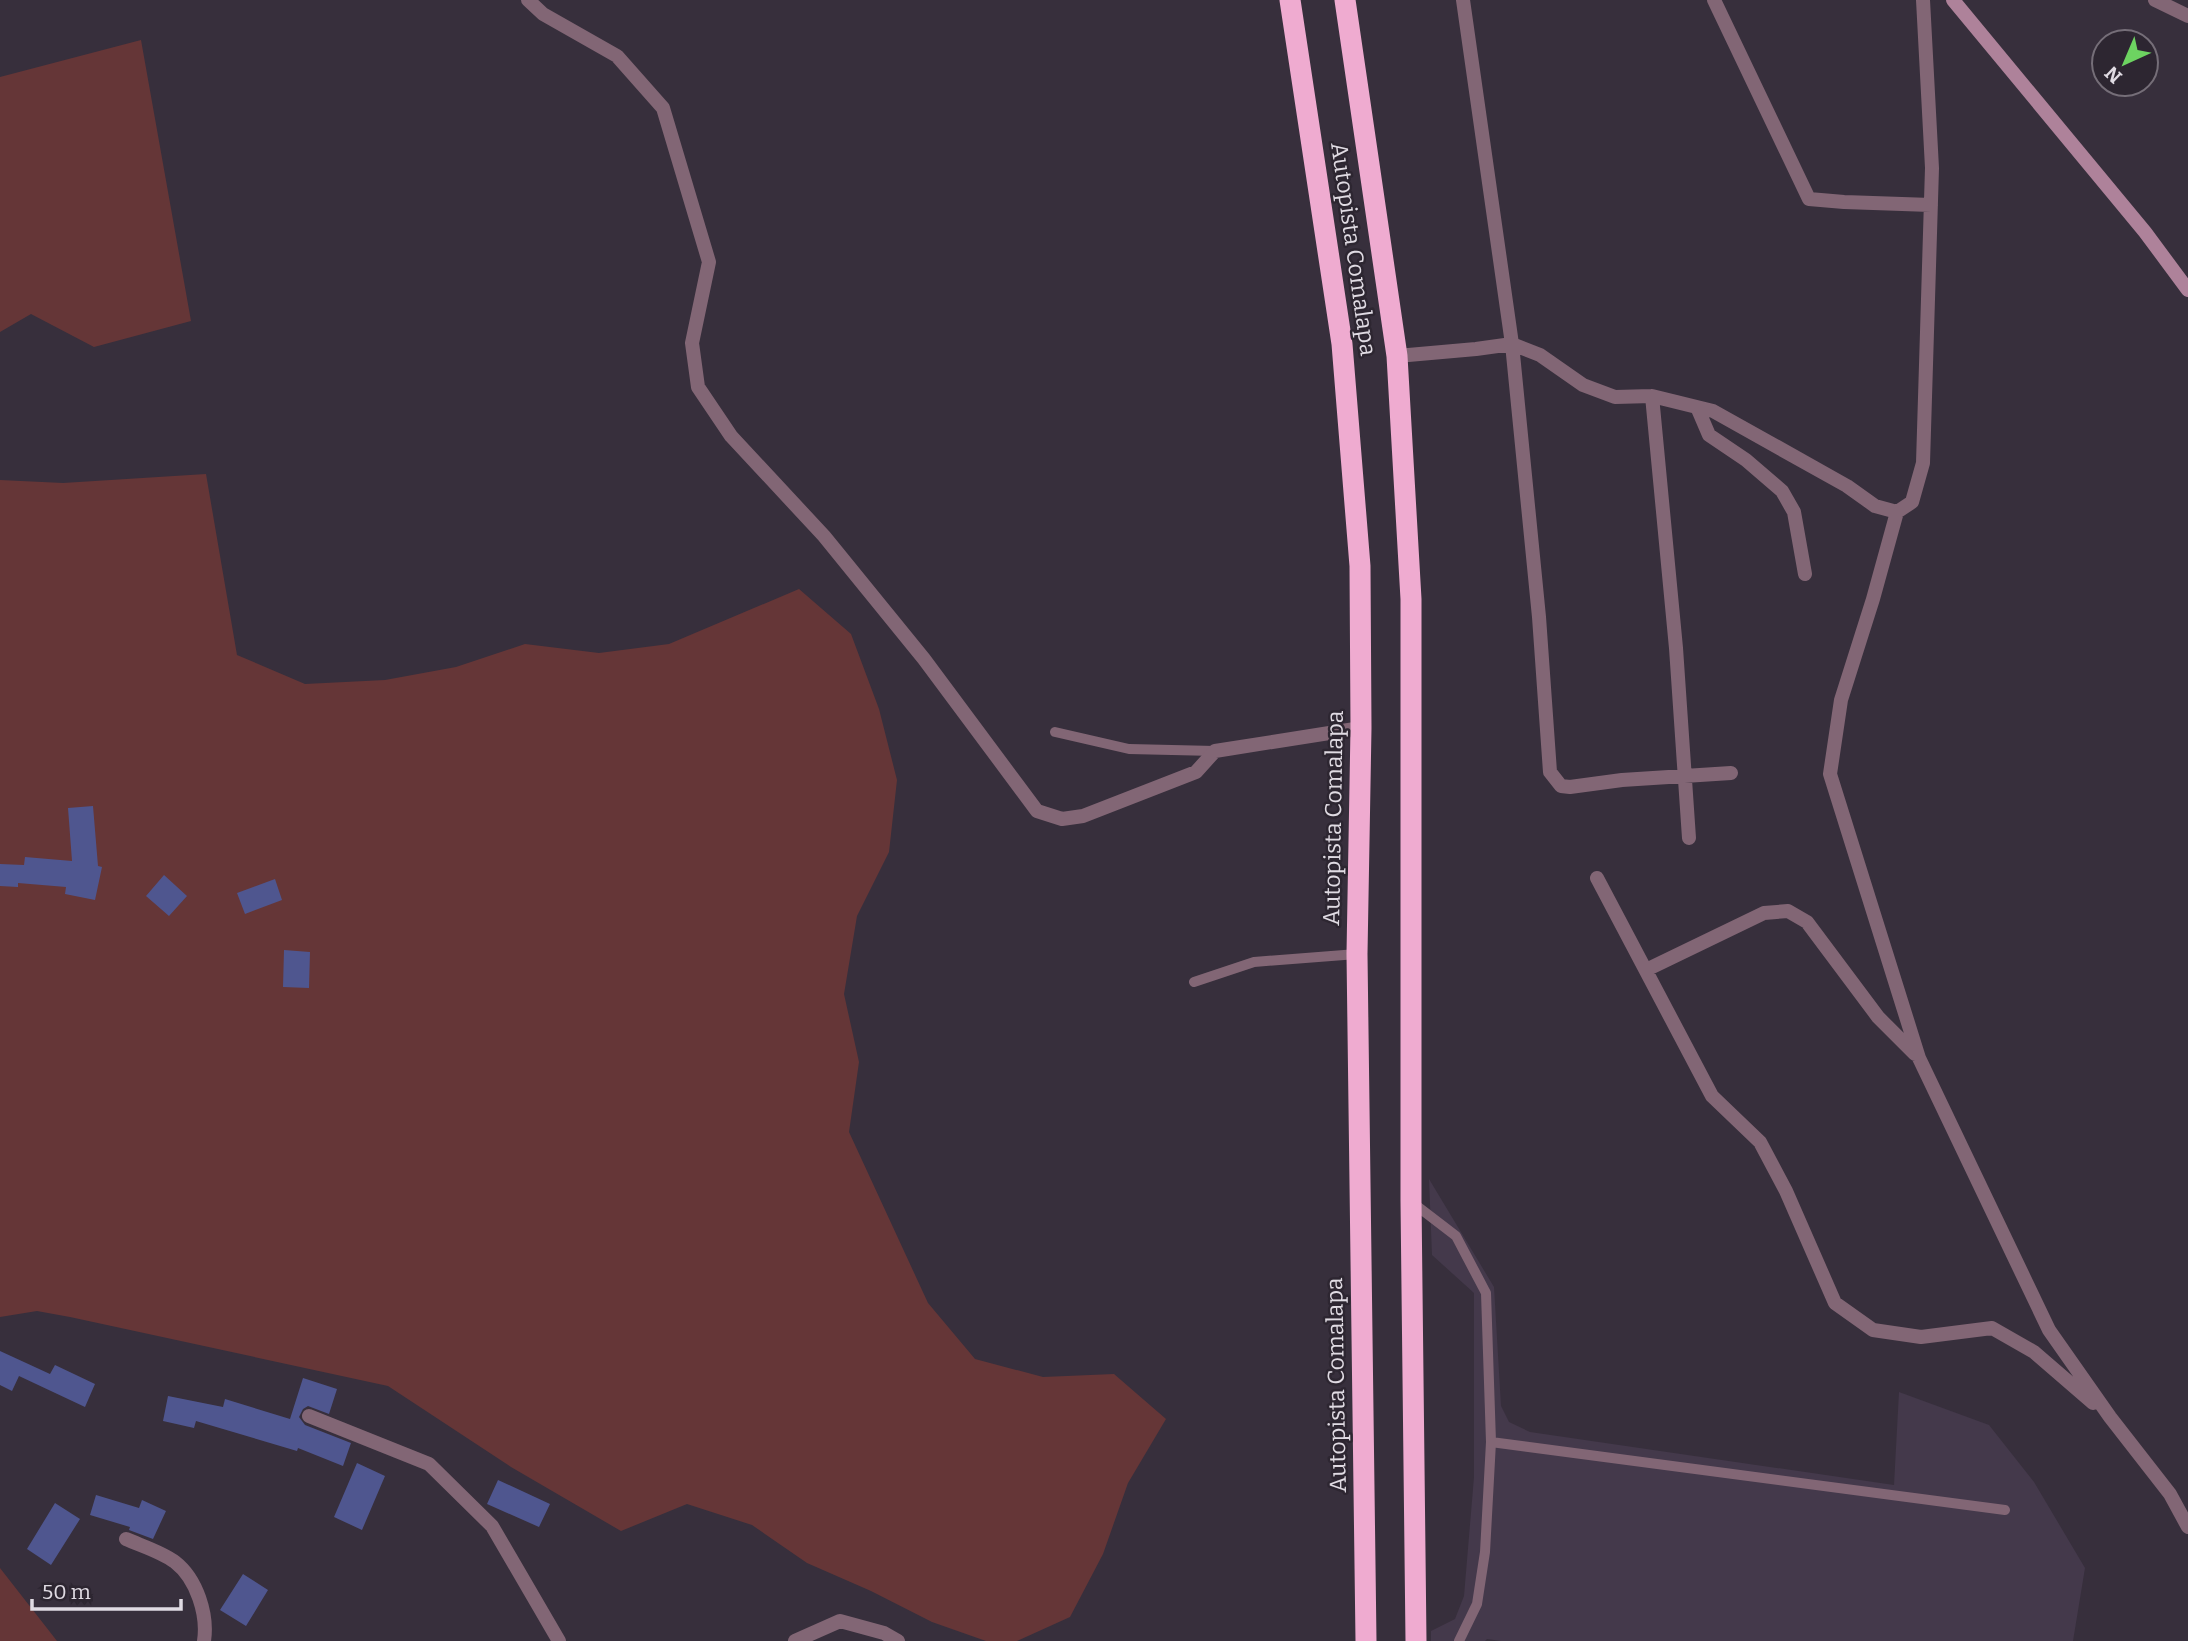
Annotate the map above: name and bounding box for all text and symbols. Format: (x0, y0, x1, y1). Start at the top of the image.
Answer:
north arrow (2090, 28, 2160, 98)
text: N (2100, 61, 2127, 88)
street label: Autopista Comalapa (1325, 141, 1383, 358)
street label: Autopista Comalapa (1317, 710, 1349, 926)
street label: Autopista Comalapa (1320, 1277, 1352, 1493)
scale bar (32, 1568, 180, 1612)
text: 50 m (42, 1579, 91, 1605)

